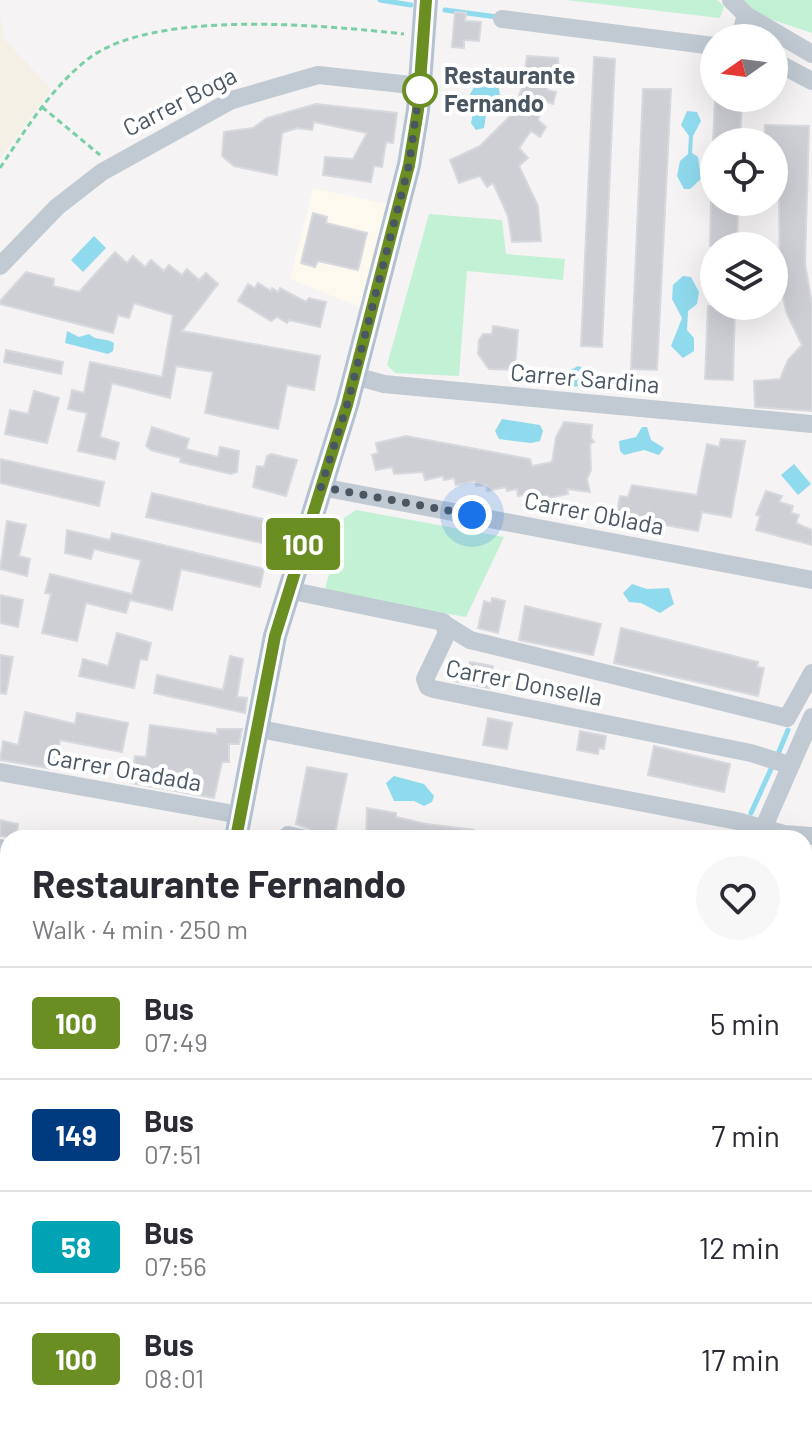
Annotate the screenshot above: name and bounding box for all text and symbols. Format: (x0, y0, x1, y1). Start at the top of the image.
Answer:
north arrow (700, 24, 788, 112)
map controls (700, 24, 788, 320)
street label: Carrer Boga (118, 60, 241, 142)
place label: Restaurante Fernando (444, 60, 575, 117)
marker: Restaurante Fernando (403, 73, 437, 107)
button: locate (700, 128, 788, 216)
button: layers (700, 232, 788, 320)
street label: Carrer Sardina (509, 357, 661, 398)
street label: Carrer Oblada (522, 485, 667, 540)
your location (452, 495, 492, 535)
line badge: 100 (257, 518, 349, 570)
text: 100 (282, 527, 324, 561)
street label: Carrer Donsella (444, 652, 605, 711)
street label: Carrer Oradada (44, 741, 204, 796)
button: heart (696, 856, 780, 940)
text: Restaurante Fernando (32, 860, 406, 906)
text: Walk · 4 min · 250 m (32, 913, 248, 944)
text: Bus (144, 990, 194, 1026)
text: 5 min (710, 1005, 780, 1041)
text: 100 (55, 1006, 97, 1040)
text: 07:49 (144, 1026, 208, 1057)
text: Bus (144, 1102, 194, 1138)
text: 7 min (711, 1117, 780, 1153)
text: 149 (55, 1118, 97, 1152)
text: 07:51 (144, 1138, 202, 1169)
text: Bus (144, 1214, 194, 1250)
text: 12 min (699, 1229, 780, 1265)
text: 58 (61, 1230, 91, 1264)
text: 07:56 (144, 1250, 207, 1281)
text: Bus (144, 1326, 194, 1362)
text: 17 min (701, 1341, 780, 1377)
text: 100 (55, 1342, 97, 1376)
text: 08:01 (144, 1362, 204, 1393)

